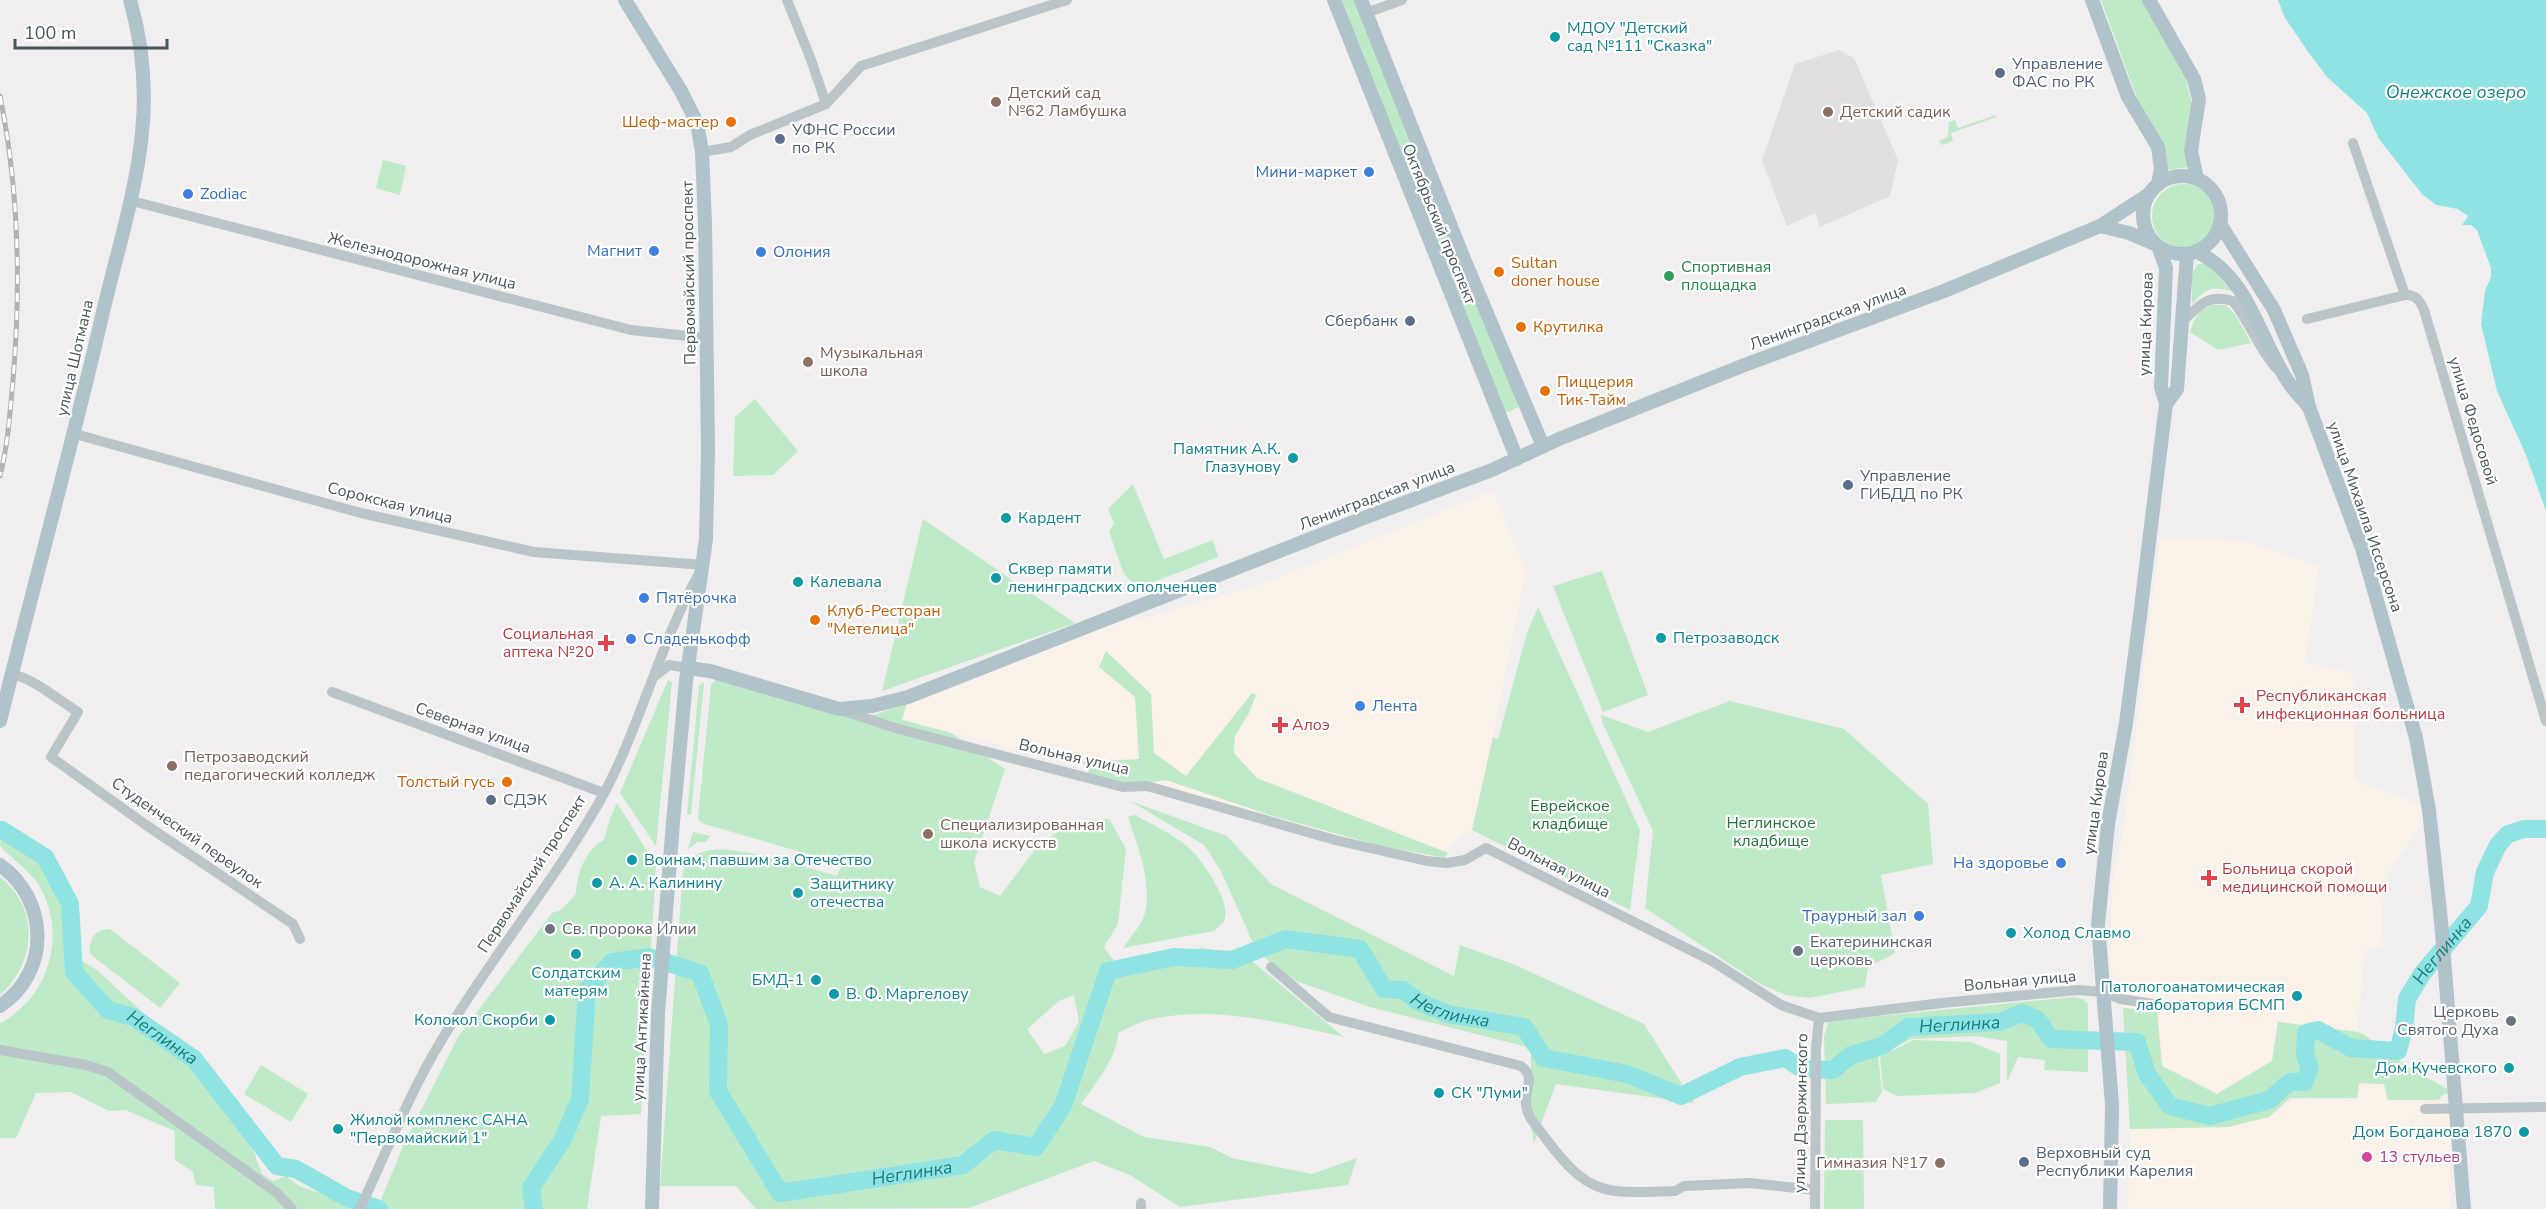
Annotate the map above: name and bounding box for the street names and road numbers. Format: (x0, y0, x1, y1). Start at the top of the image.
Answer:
street label: Октябрьский проспект (1397, 140, 1482, 308)
street label: Первомайский проспект (676, 180, 702, 365)
street label: Железнодорожная улица (326, 227, 518, 295)
street label: улица Кирова (2133, 272, 2159, 376)
street label: Ленинградская улица (1747, 278, 1909, 356)
street label: улица Шотмана (51, 298, 99, 418)
street label: улица Федосовой (2443, 354, 2503, 488)
street label: улица Михаила Иссерсона (2322, 419, 2408, 615)
street label: Ленинградская улица (1296, 456, 1458, 536)
street label: Сорокская улица (325, 477, 455, 529)
street label: Северная улица (412, 697, 534, 759)
street label: Вольная улица (1017, 734, 1131, 780)
street label: улица Кирова (2078, 750, 2114, 856)
street label: Студенческий переулок (107, 772, 268, 894)
street label: Первомайский проспект (473, 790, 592, 957)
street label: Вольная улица (1504, 833, 1614, 903)
street label: улица Антикайнена (627, 952, 657, 1102)
street label: Вольная улица (1963, 965, 2077, 997)
street label: улица Дзержинского (1789, 1033, 1813, 1193)

